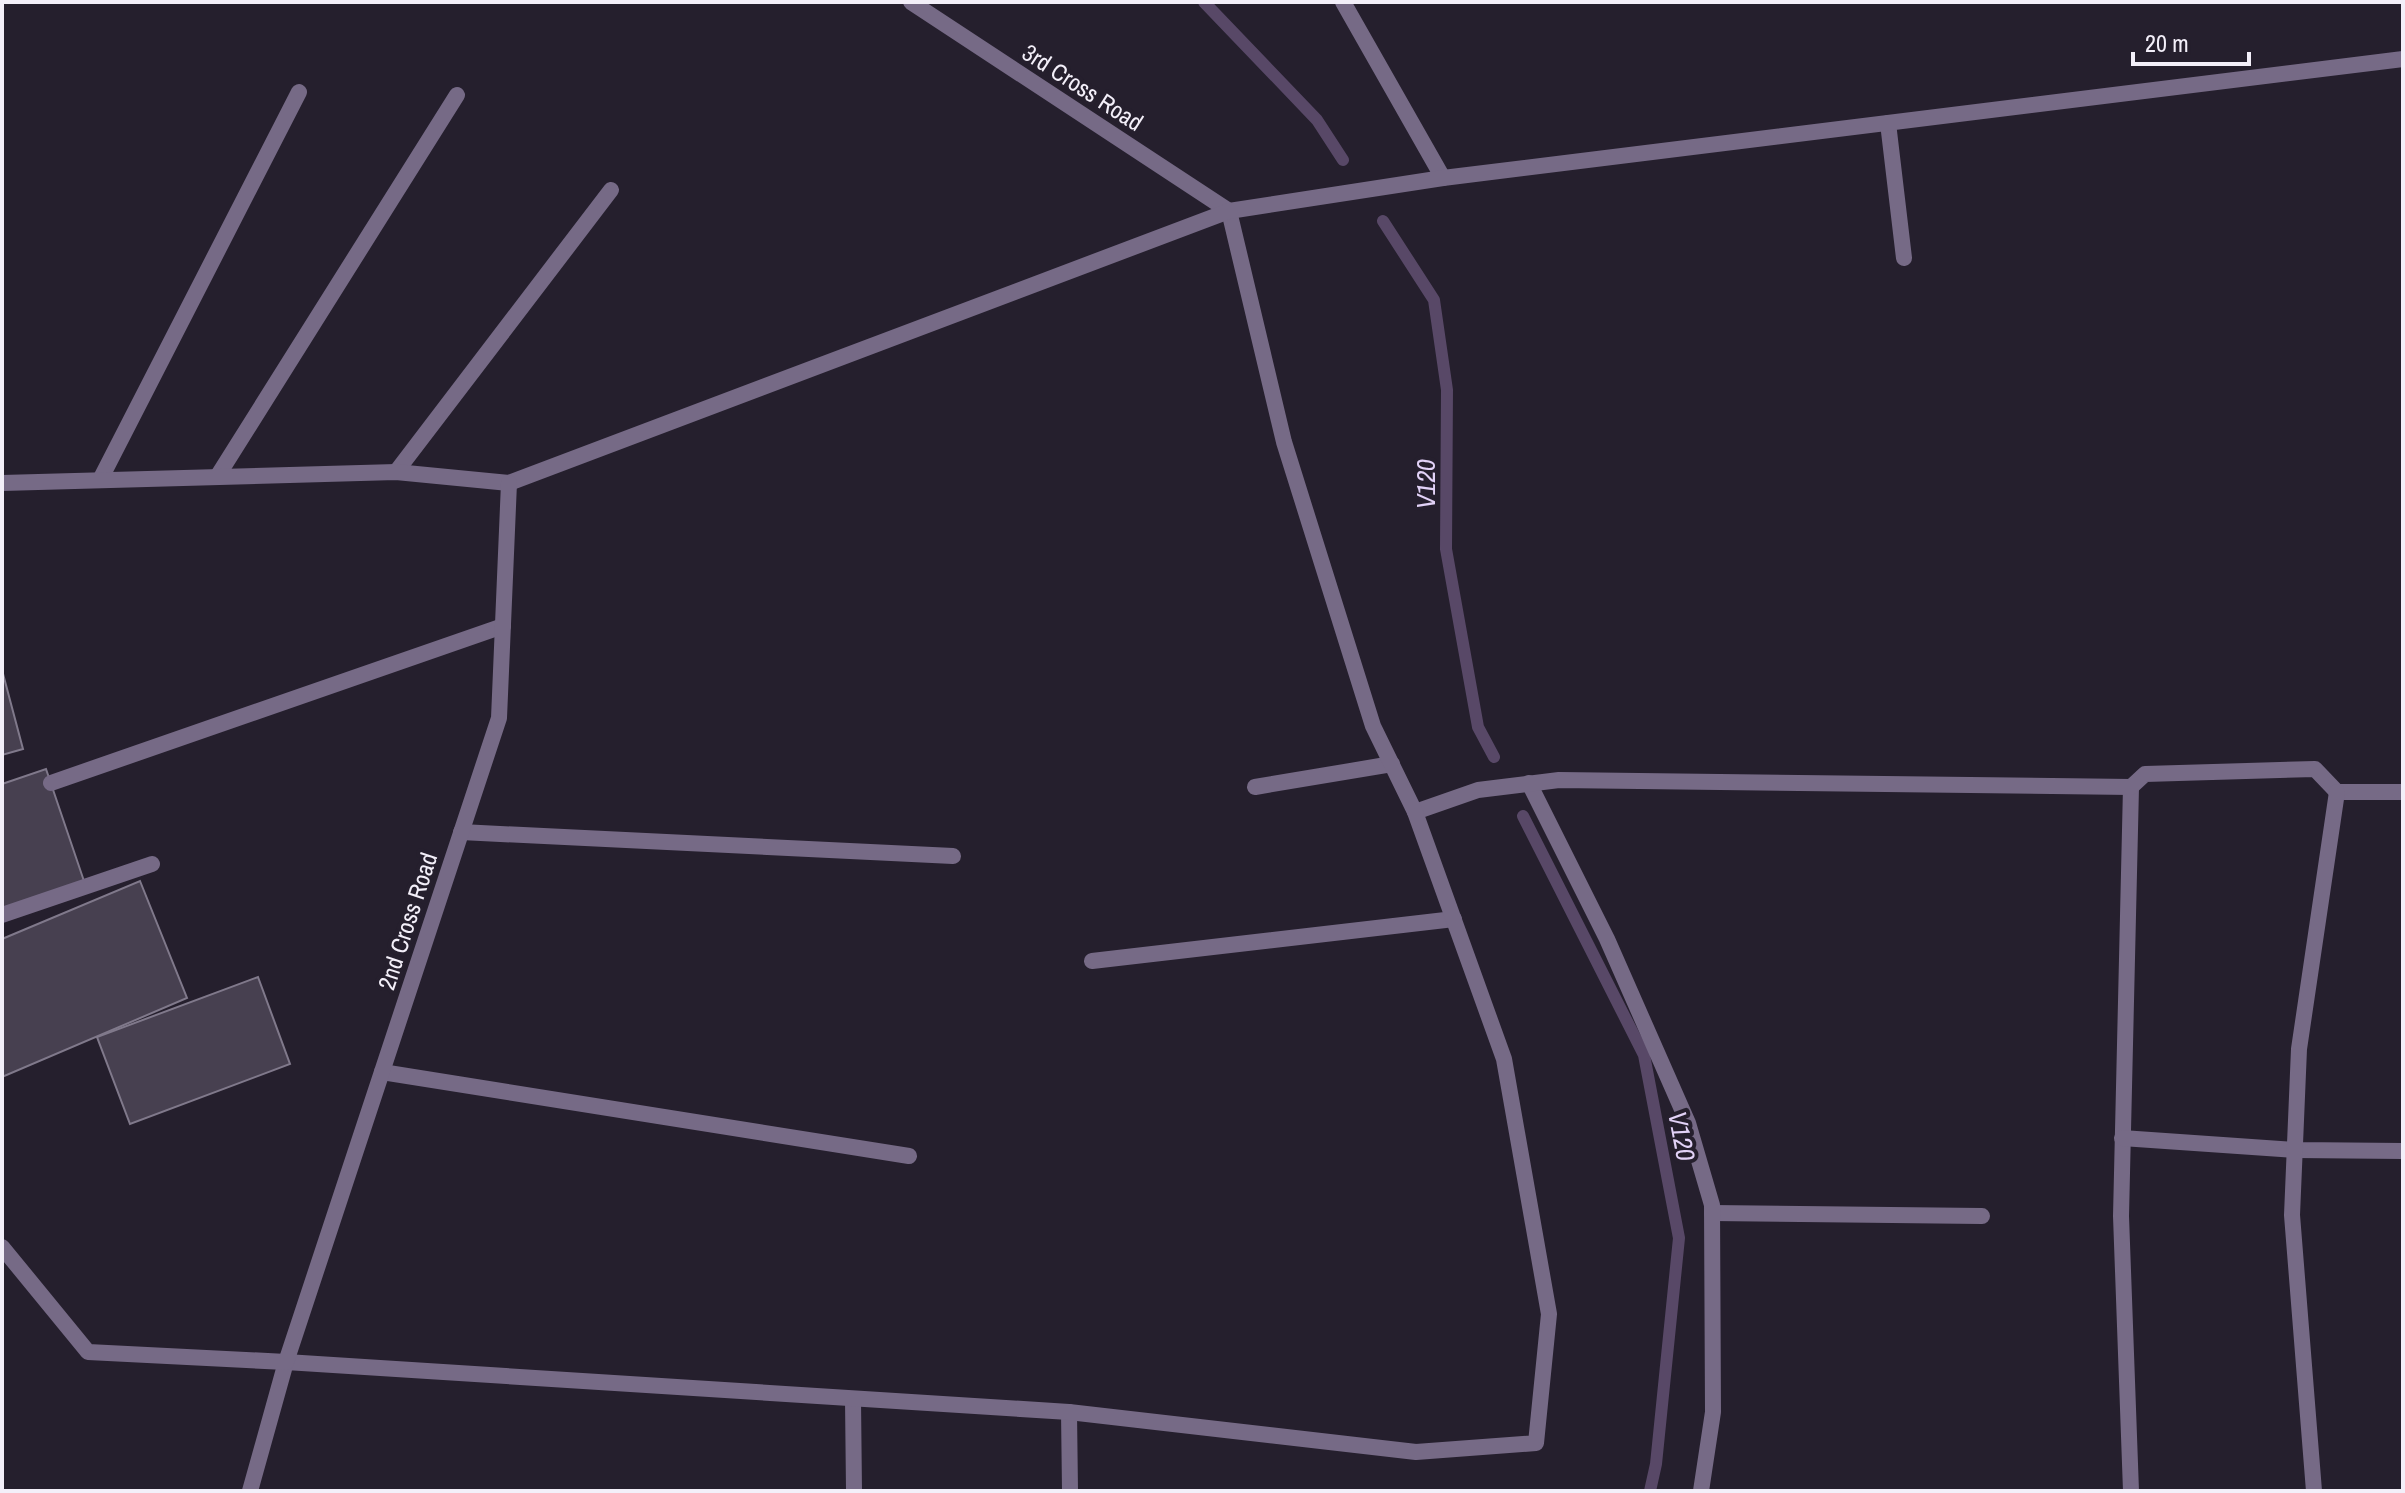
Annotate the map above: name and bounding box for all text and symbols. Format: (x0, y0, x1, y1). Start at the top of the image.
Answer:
scale bar (2133, 16, 2249, 66)
text: 20 m (2145, 27, 2189, 59)
street label: 3rd Cross Road (1016, 36, 1150, 138)
water label: V120 (1408, 459, 1443, 509)
street label: 2nd Cross Road (370, 848, 444, 994)
water label: V120 (1660, 1108, 1704, 1164)

